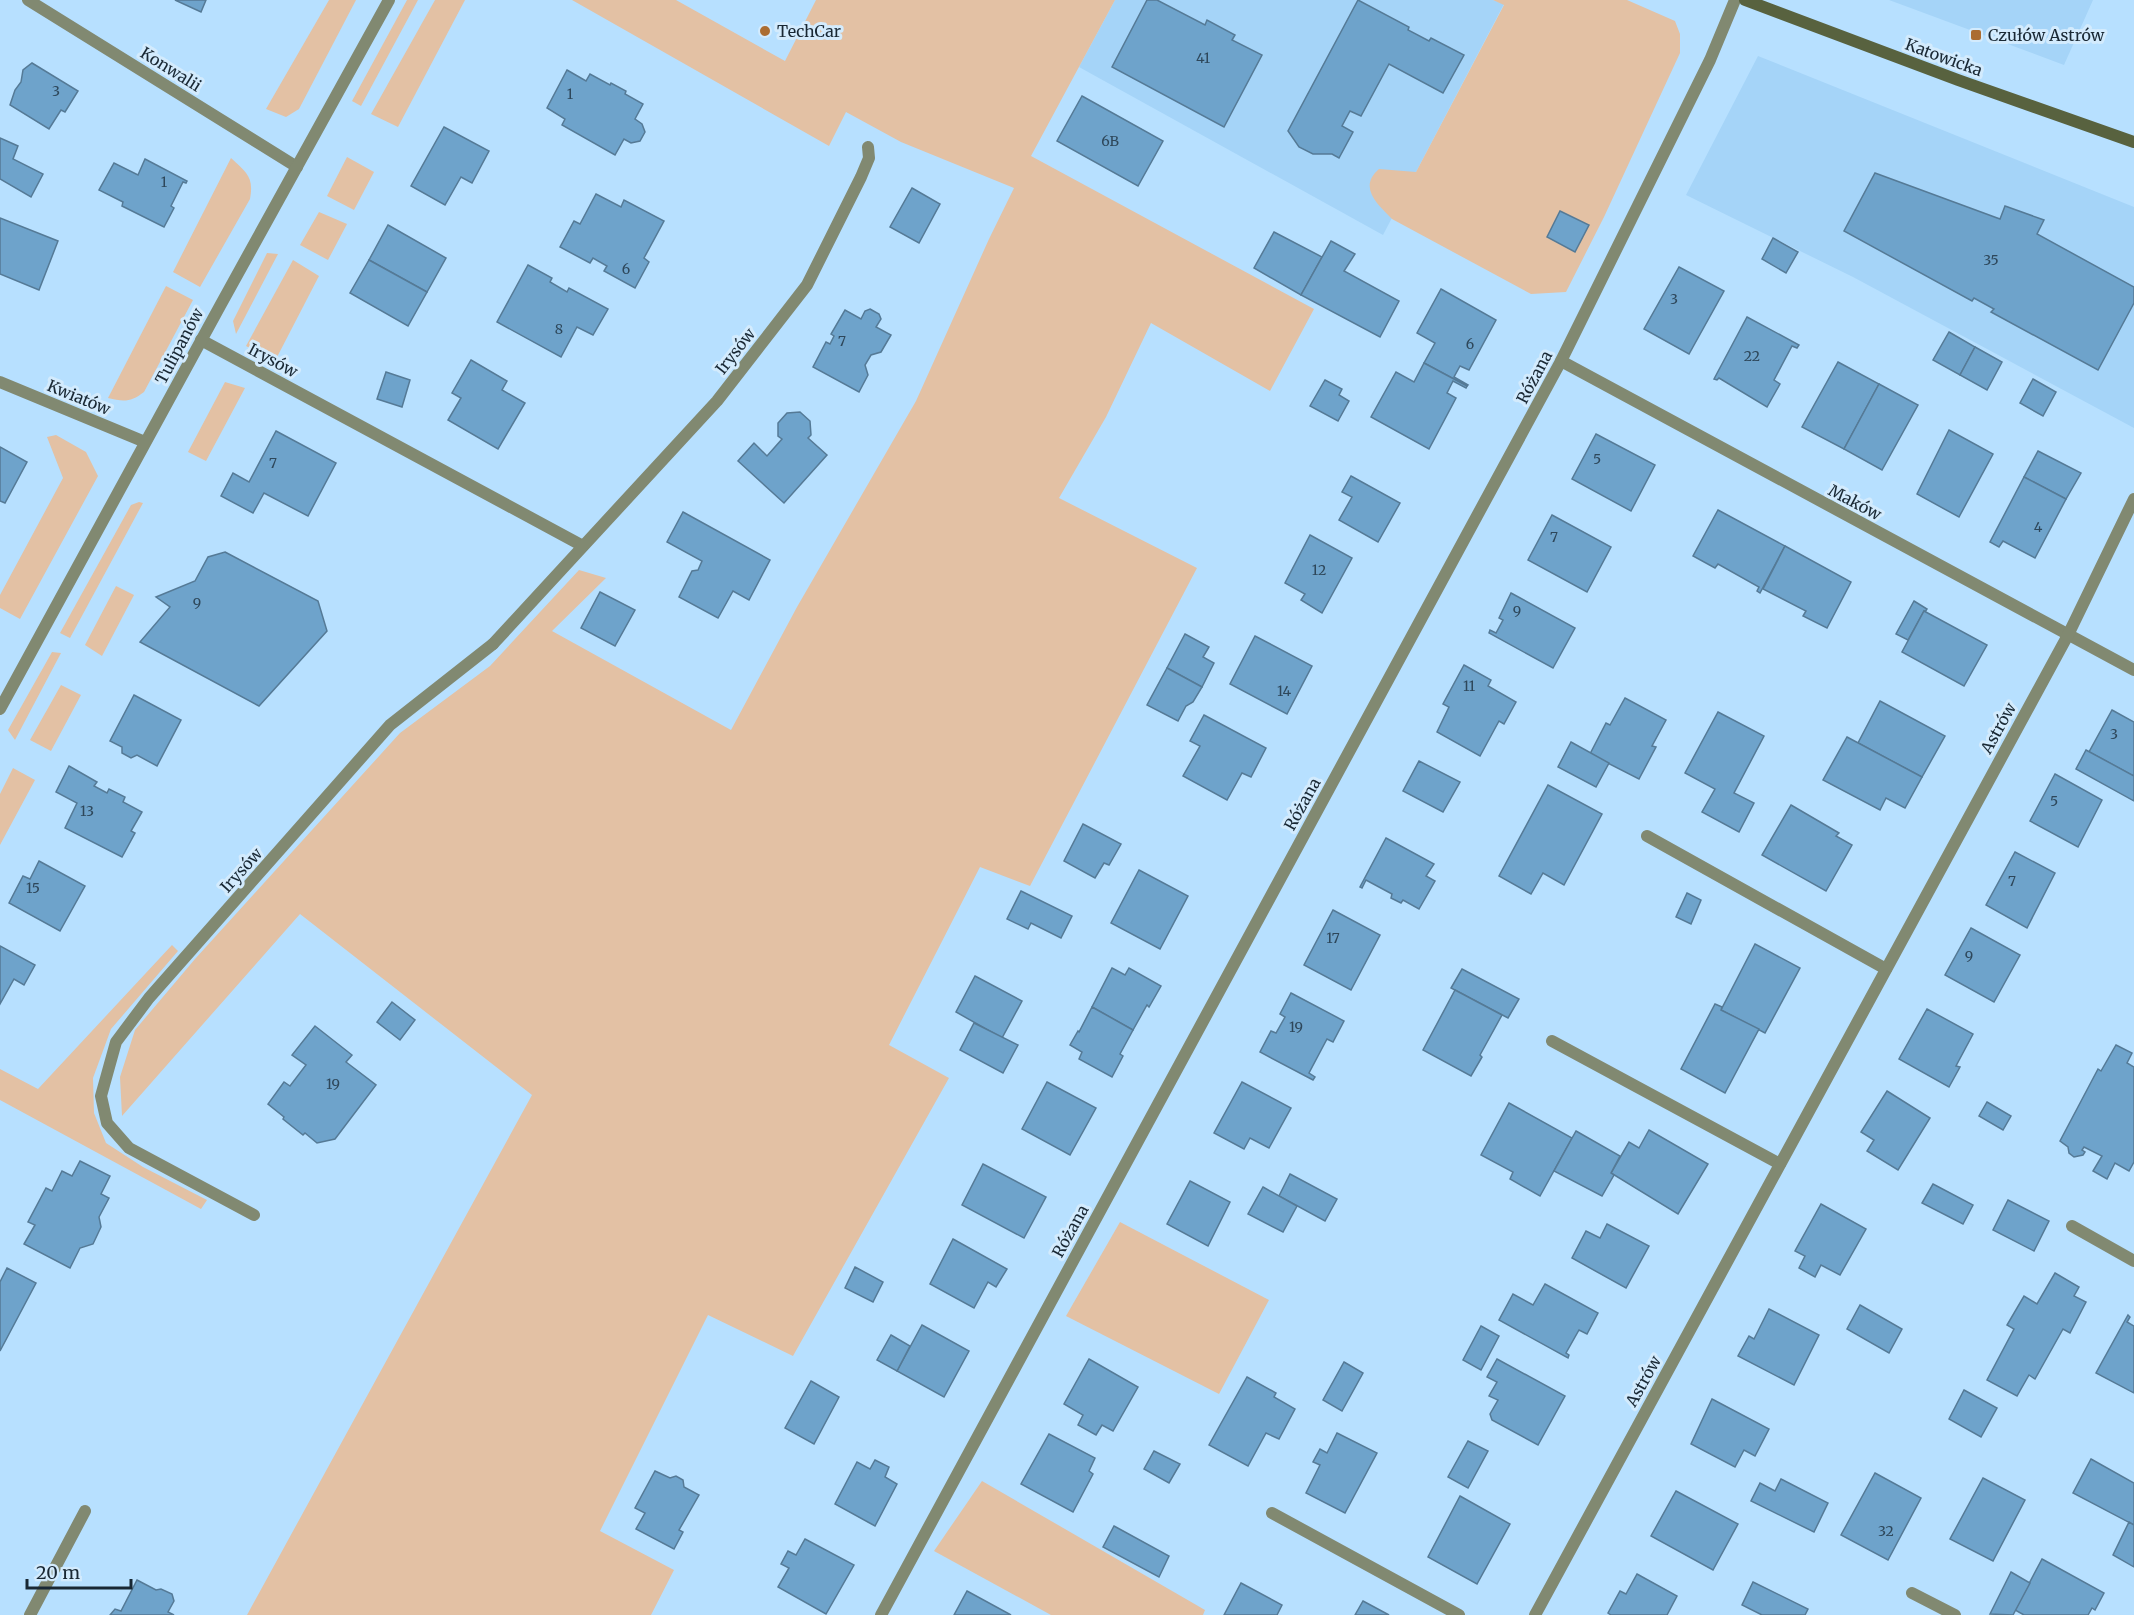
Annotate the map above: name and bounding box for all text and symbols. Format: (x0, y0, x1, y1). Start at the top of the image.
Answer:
place label: TechCar (777, 21, 841, 41)
marker: TechCar (758, 24, 772, 38)
place label: Czułów Astrów (1988, 25, 2105, 45)
marker: Czułów Astrów (1969, 28, 1983, 42)
street label: Katowicka (1903, 34, 1986, 80)
street label: Konwalii (137, 42, 205, 96)
house number: 41 (1196, 49, 1210, 67)
house number: 3 (52, 82, 60, 100)
house number: 1 (567, 85, 573, 103)
house number: 6B (1101, 132, 1119, 150)
house number: 1 (161, 173, 167, 191)
house number: 35 (1983, 251, 1999, 269)
house number: 6 (622, 260, 630, 278)
house number: 3 (1670, 290, 1678, 308)
street label: Tulipanów (151, 304, 208, 387)
house number: 8 (555, 320, 563, 338)
street label: Irysów (711, 324, 760, 378)
house number: 7 (838, 332, 846, 350)
house number: 6 (1466, 335, 1474, 353)
street label: Irysów (245, 339, 302, 382)
street label: Różana (1512, 347, 1556, 407)
house number: 22 (1744, 347, 1760, 365)
street label: Kwiatów (44, 375, 114, 419)
house number: 5 (1593, 450, 1601, 468)
house number: 7 (269, 454, 277, 472)
street label: Maków (1825, 480, 1885, 524)
house number: 4 (2034, 518, 2043, 536)
house number: 7 (1550, 528, 1558, 546)
house number: 12 (1312, 561, 1326, 579)
house number: 9 (193, 594, 201, 612)
house number: 9 (1513, 602, 1521, 620)
house number: 11 (1463, 677, 1475, 695)
house number: 14 (1277, 682, 1291, 700)
street label: Astrów (1975, 699, 2020, 758)
house number: 3 (2110, 725, 2118, 743)
street label: Różana (1279, 774, 1325, 834)
house number: 5 (2050, 792, 2058, 810)
house number: 13 (80, 802, 94, 820)
street label: Irysów (216, 843, 266, 896)
house number: 7 (2008, 872, 2016, 890)
house number: 15 (26, 879, 40, 897)
house number: 17 (1326, 929, 1340, 947)
house number: 9 (1965, 947, 1973, 965)
house number: 19 (1289, 1018, 1303, 1036)
house number: 19 (326, 1075, 340, 1093)
street label: Różana (1047, 1201, 1093, 1261)
street label: Astrów (1620, 1352, 1665, 1411)
house number: 32 (1878, 1522, 1894, 1540)
scale bar (27, 1552, 130, 1590)
text: 20 m (36, 1561, 80, 1584)

